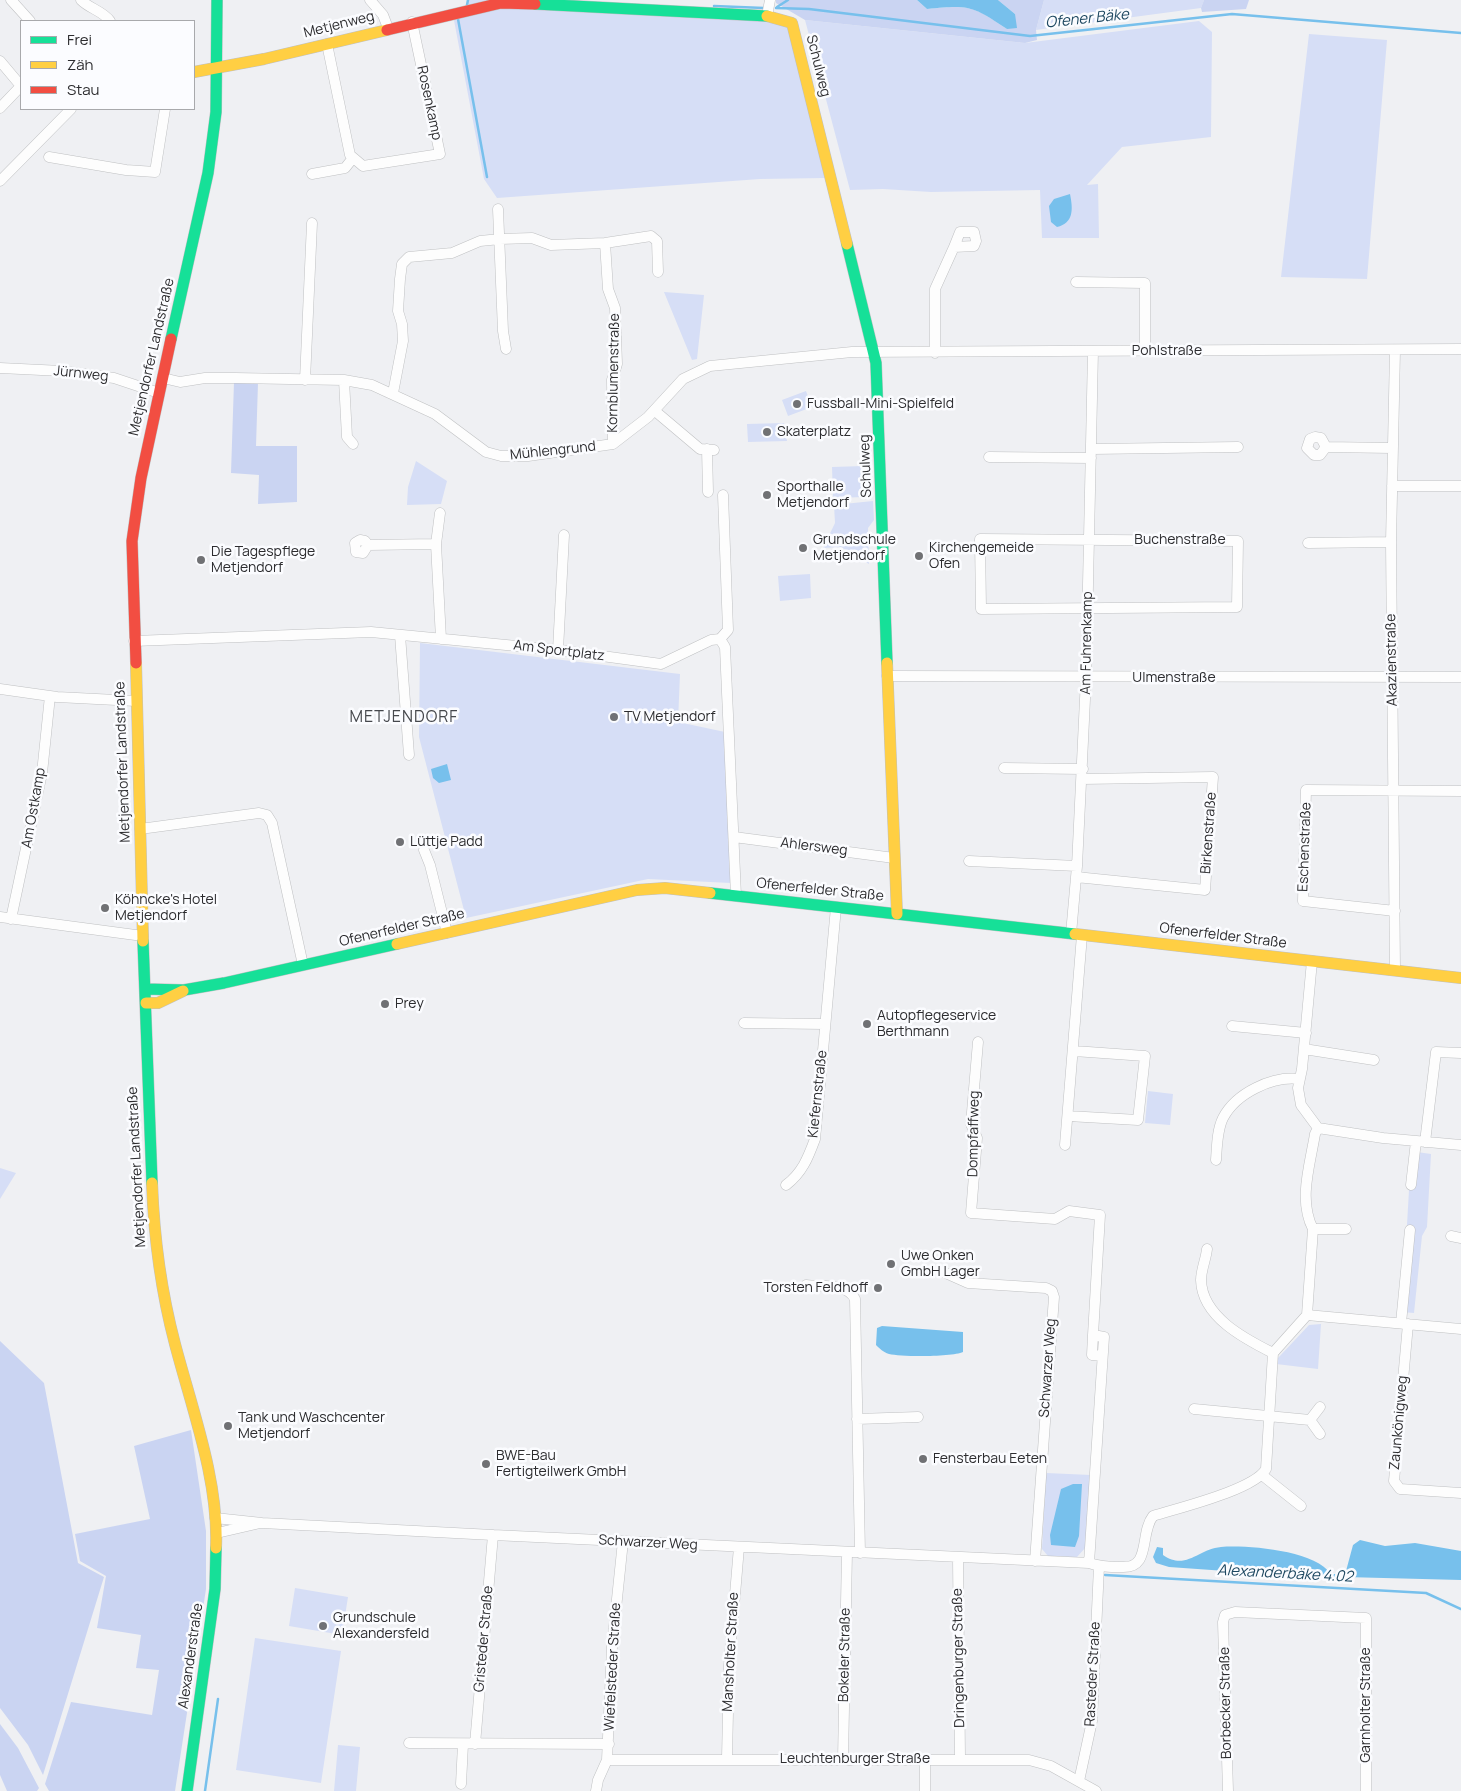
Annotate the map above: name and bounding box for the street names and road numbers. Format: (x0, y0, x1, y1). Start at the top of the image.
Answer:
street label: Metjenweg (302, 8, 376, 42)
street label: Schulweg (802, 33, 834, 99)
street label: Rosenkamp (413, 64, 445, 142)
street label: Metjendorfer Landstraße (126, 277, 178, 437)
street label: Kornblumenstraße (605, 313, 623, 433)
street label: Pohlstraße (1132, 343, 1202, 359)
street label: Jürnweg (53, 363, 109, 385)
street label: Schulweg (857, 434, 875, 498)
street label: Mühlengrund (509, 438, 597, 464)
street label: Buchenstraße (1134, 532, 1226, 548)
street label: Am Fuhrenkamp (1078, 591, 1096, 695)
street label: Akazienstraße (1383, 614, 1401, 706)
street label: Am Sportplatz (512, 637, 606, 665)
street label: Ulmenstraße (1132, 670, 1216, 686)
street label: Metjendorfer Landstraße (112, 681, 134, 843)
street label: Am Ostkamp (19, 766, 49, 850)
street label: Birkenstraße (1198, 791, 1220, 875)
street label: Eschenstraße (1295, 802, 1315, 892)
street label: Ahlersweg (780, 835, 848, 859)
street label: Ofenerfelder Straße (755, 875, 885, 905)
street label: Ofenerfelder Straße (338, 905, 466, 951)
street label: Ofenerfelder Straße (1158, 920, 1288, 952)
street label: Kiefernstraße (805, 1049, 831, 1139)
street label: Metjendorfer Landstraße (124, 1086, 150, 1248)
street label: Dompfaffweg (965, 1091, 983, 1177)
street label: Schwarzer Weg (1036, 1318, 1060, 1418)
street label: Zaunkönigweg (1386, 1375, 1412, 1471)
street label: Schwarzer Weg (598, 1532, 698, 1554)
street label: Gristeder Straße (471, 1585, 497, 1693)
street label: Dringenburger Straße (949, 1588, 969, 1728)
street label: Mansholter Straße (719, 1592, 743, 1712)
street label: Alexanderstraße (175, 1602, 207, 1710)
street label: Wiefelsteder Straße (601, 1602, 625, 1732)
street label: Bokeler Straße (836, 1608, 854, 1702)
street label: Rasteder Straße (1082, 1621, 1104, 1727)
street label: Borbecker Straße (1217, 1647, 1235, 1759)
street label: Garnholter Straße (1358, 1647, 1374, 1763)
street label: Leuchtenburger Straße (780, 1751, 930, 1767)

